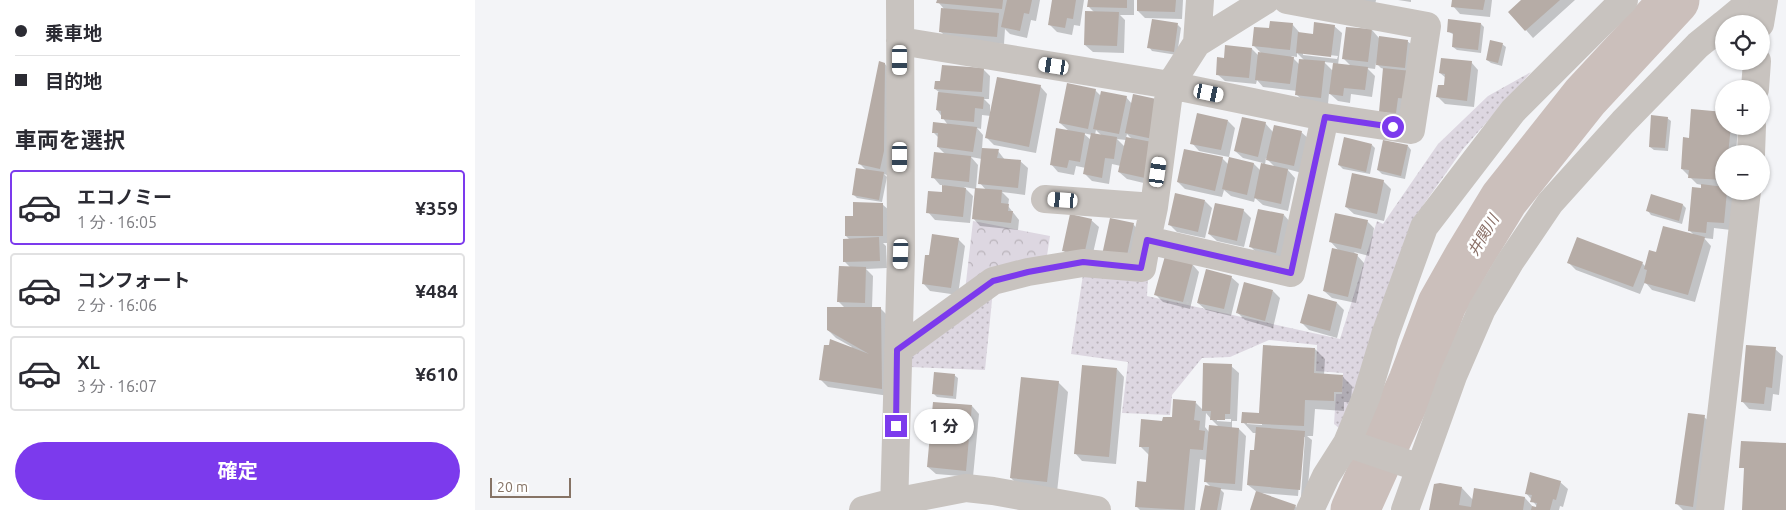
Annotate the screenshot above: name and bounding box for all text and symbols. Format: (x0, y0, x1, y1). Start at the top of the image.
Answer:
map controls (1715, 15, 1770, 200)
button: locate (1715, 15, 1770, 70)
text: 乗車地 (45, 22, 102, 44)
car (892, 45, 907, 75)
car (1038, 56, 1069, 76)
text: 目的地 (45, 70, 102, 92)
button: + (1715, 80, 1770, 135)
car (1192, 83, 1225, 103)
route start (1382, 116, 1404, 138)
text: 車両を選択 (15, 127, 125, 152)
car (892, 142, 907, 172)
button: − (1715, 145, 1770, 200)
car (1148, 156, 1167, 188)
icon: car (17, 185, 62, 230)
text: エコノミー (77, 186, 172, 208)
car (1047, 191, 1078, 209)
text: ¥359 (415, 197, 458, 219)
water label: 井関川 (1464, 210, 1503, 259)
text: 1 分 · 16:05 (77, 213, 157, 231)
car (892, 239, 909, 269)
icon: car (17, 268, 62, 313)
text: コンフォート (77, 269, 190, 291)
text: ¥484 (415, 280, 458, 302)
text: 2 分 · 16:06 (77, 296, 157, 314)
icon: car (17, 351, 62, 396)
text: XL (77, 351, 100, 373)
text: ¥610 (415, 363, 458, 385)
text: 3 分 · 16:07 (77, 377, 157, 395)
callout: 1 分 (913, 408, 973, 444)
route end (885, 415, 907, 437)
text: 1 分 (930, 417, 958, 435)
button: 確定 (15, 442, 460, 500)
scale bar (490, 475, 571, 498)
text: 20 m (497, 479, 528, 495)

